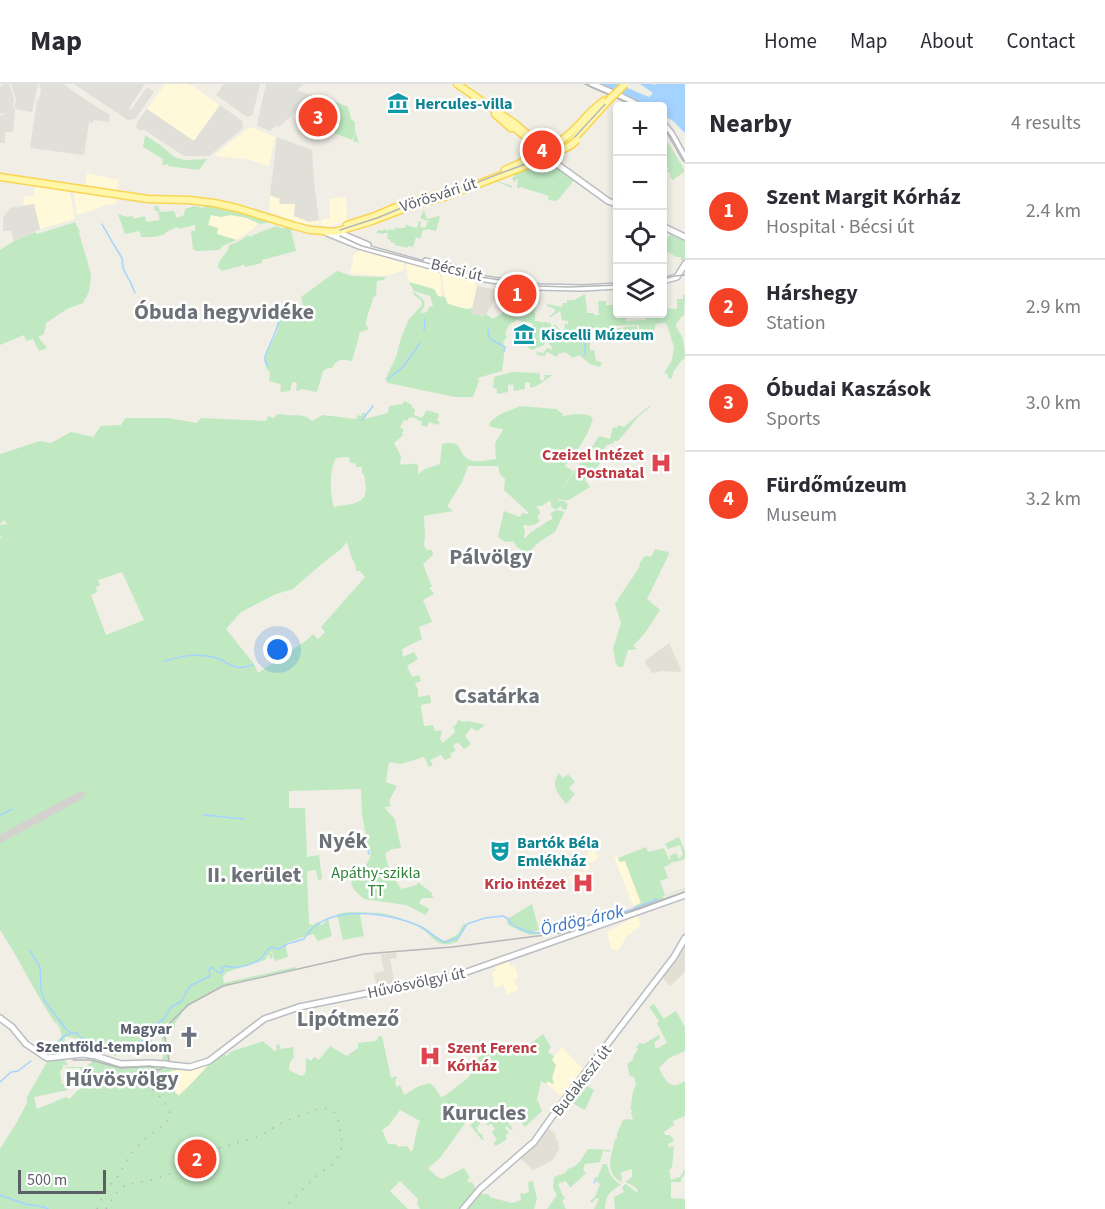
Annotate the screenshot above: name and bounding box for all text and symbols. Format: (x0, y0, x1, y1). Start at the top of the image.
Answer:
text: Map (30, 21, 82, 61)
text: Home (764, 26, 817, 56)
text: Map (850, 26, 888, 56)
text: About (921, 26, 973, 56)
text: Contact (1006, 26, 1075, 56)
museum icon: Hercules-villa (386, 91, 410, 115)
place label: Hercules-villa (415, 93, 512, 115)
pin: 3 (298, 94, 338, 140)
map controls (613, 102, 667, 318)
button: + (613, 102, 667, 156)
text: Nearby (709, 105, 792, 142)
text: 4 results (1011, 109, 1081, 137)
pin: 4 (522, 128, 562, 172)
button: − (613, 156, 667, 210)
street label: Vörösvári út (397, 172, 480, 218)
text: Szent Margit Kórház (766, 181, 961, 213)
text: 1 (723, 197, 734, 225)
text: 2.4 km (1026, 197, 1081, 225)
button: locate (613, 210, 667, 264)
text: Hospital · Bécsi út (766, 213, 914, 241)
street label: Bécsi út (429, 253, 486, 287)
button: layers (613, 264, 667, 318)
pin: 1 (498, 272, 536, 316)
text: Hárshegy (766, 277, 858, 309)
text: 2 (723, 293, 734, 321)
text: 2.9 km (1026, 293, 1081, 321)
district label: Óbuda hegyvidéke (134, 296, 314, 328)
text: Station (766, 309, 826, 337)
museum icon: Kiscelli Múzeum (512, 322, 536, 346)
place label: Kiscelli Múzeum (541, 324, 654, 346)
text: Óbudai Kaszások (766, 373, 931, 405)
text: 3 (723, 389, 734, 417)
text: 3.0 km (1026, 389, 1081, 417)
text: Sports (766, 405, 821, 433)
place label: Czeizel Intézet Postnatal (542, 444, 644, 484)
hospital icon: Czeizel Intézet Postnatal (649, 451, 673, 475)
text: Fürdőmúzeum (766, 469, 907, 501)
text: 4 (723, 485, 734, 513)
text: 3.2 km (1026, 485, 1081, 513)
text: Museum (766, 501, 837, 529)
district label: Pálvölgy (449, 541, 533, 573)
your location (263, 635, 292, 664)
district label: Csatárka (454, 680, 540, 712)
district label: Nyék (318, 825, 368, 857)
place label: Bartók Béla Emlékház (517, 832, 599, 872)
theatre icon: Bartók Béla Emlékház (488, 839, 512, 863)
district label: II. kerület (207, 859, 302, 891)
park label: Apáthy-szikla TT (331, 862, 421, 902)
hospital icon: Krio intézet (571, 871, 595, 895)
place label: Krio intézet (484, 873, 566, 895)
water label: Ördög-árok (538, 899, 627, 942)
street label: Hűvösvölgyi út (365, 962, 468, 1004)
district label: Lipótmező (297, 1003, 399, 1035)
place label: Magyar Szentföld-templom (36, 1018, 173, 1058)
church icon: Magyar Szentföld-templom (177, 1025, 201, 1049)
place label: Szent Ferenc Kórház (447, 1037, 538, 1077)
street label: Budakeszi út (547, 1040, 617, 1121)
hospital icon: Szent Ferenc Kórház (418, 1044, 442, 1068)
district label: Hűvösvölgy (65, 1063, 179, 1095)
district label: Kurucles (442, 1097, 527, 1129)
pin: 2 (178, 1136, 216, 1182)
scale bar (18, 1167, 106, 1194)
text: 500 m (27, 1169, 67, 1191)

